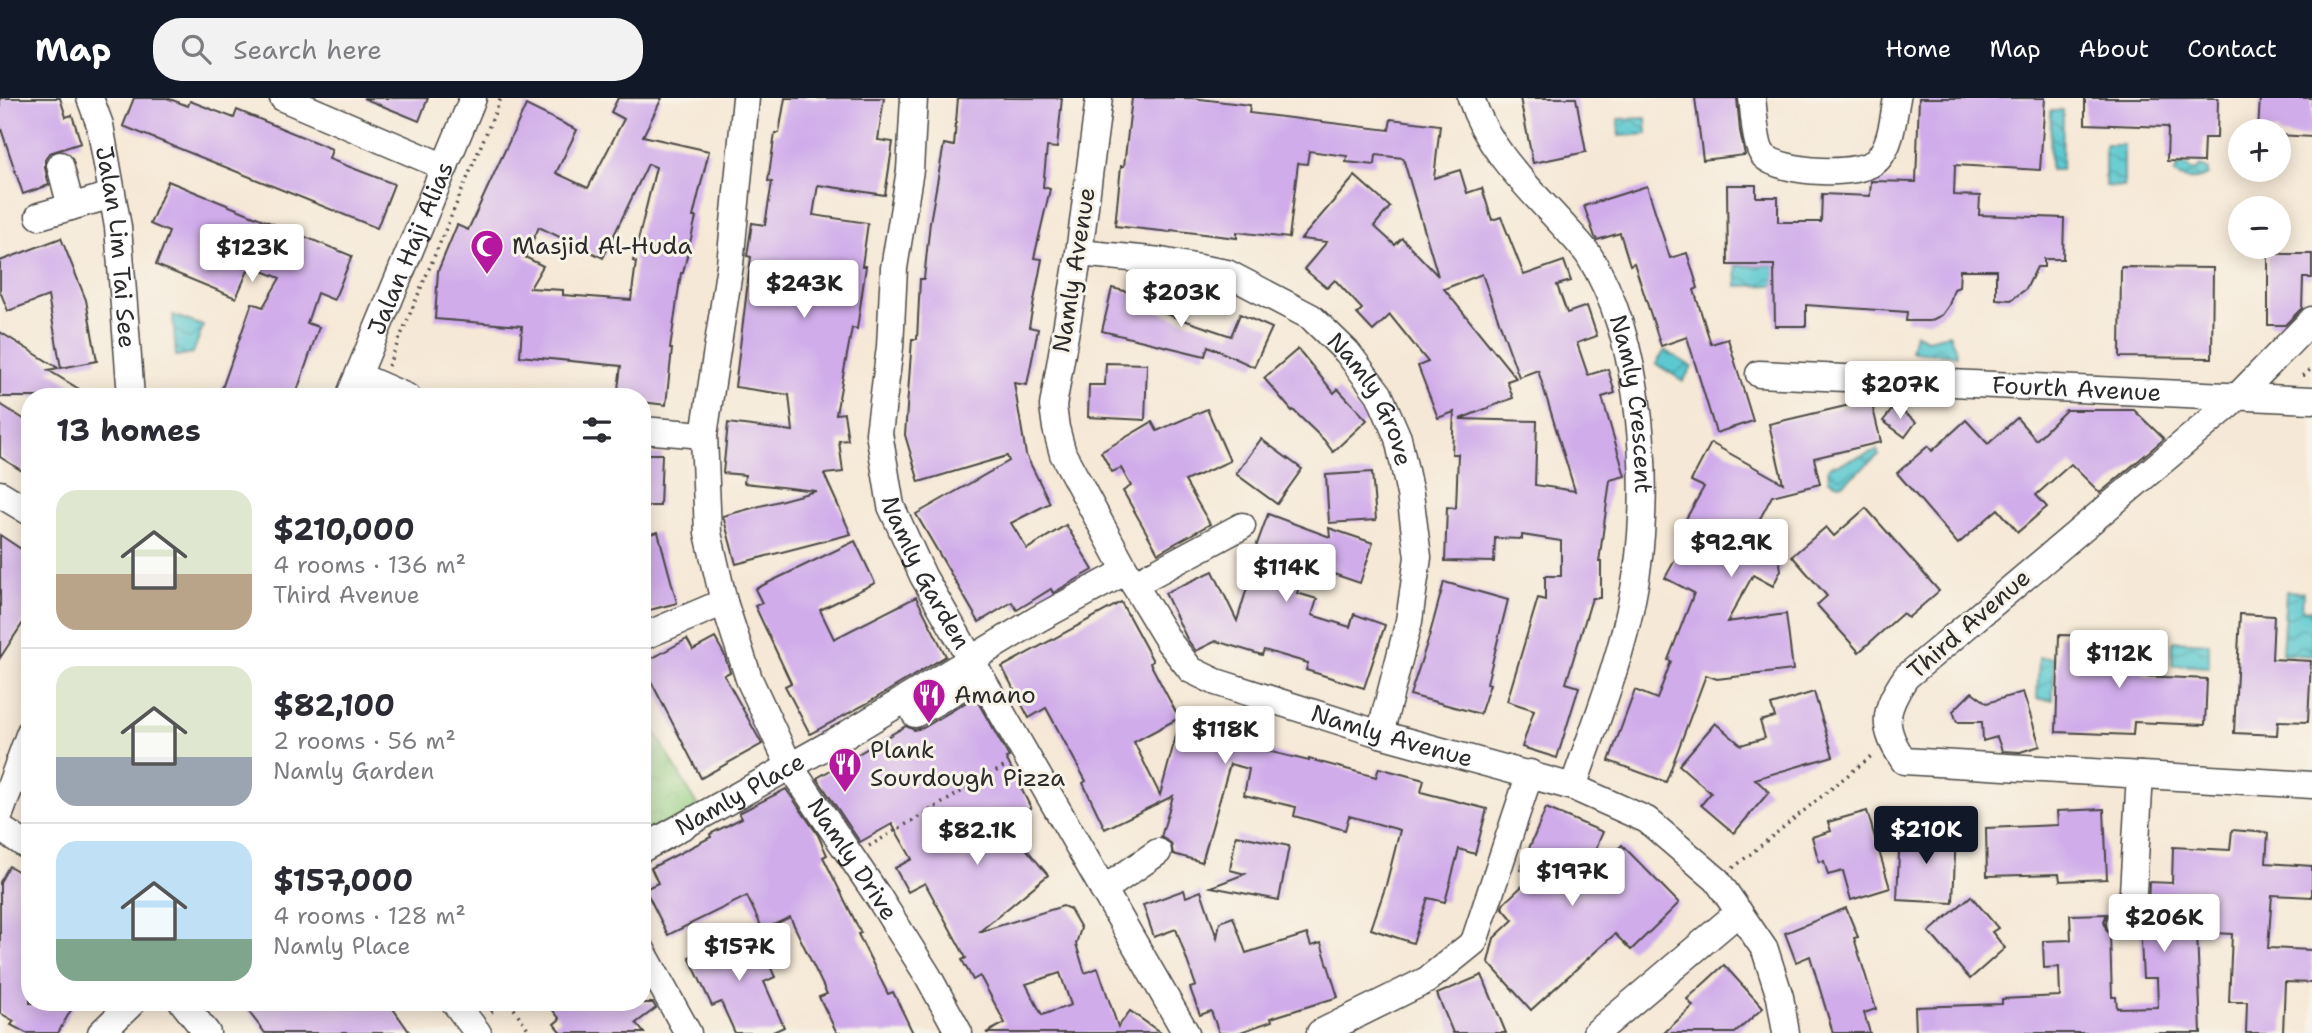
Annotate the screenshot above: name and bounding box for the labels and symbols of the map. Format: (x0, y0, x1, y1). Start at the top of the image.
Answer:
street label: Jalan Lim Tai See (88, 143, 143, 349)
street label: Jalan Haji Alias (360, 157, 461, 340)
street label: Namly Avenue (1045, 185, 1103, 355)
pin: $123K (203, 225, 301, 284)
mosque icon: Masjid Al-Huda (468, 227, 506, 276)
place label: Masjid Al-Huda (512, 230, 692, 262)
pin: $243K (755, 260, 853, 320)
pin: $203K (1132, 270, 1230, 329)
street label: Namly Crescent (1602, 311, 1659, 494)
street label: Namly Grove (1320, 325, 1420, 469)
pin: $207K (1851, 362, 1949, 421)
street label: Fourth Avenue (1991, 369, 2162, 409)
street label: Namly Garden (874, 494, 978, 655)
pin: $92.9K (1674, 519, 1788, 579)
pin: $114K (1237, 545, 1335, 604)
street label: Third Avenue (1901, 562, 2037, 686)
pin: $112K (2070, 630, 2168, 690)
restaurant icon: Amano (910, 676, 948, 725)
place label: Amano (954, 679, 1036, 711)
street label: Namly Avenue (1307, 697, 1476, 775)
pin: $118K (1176, 706, 1274, 766)
place label: Plank Sourdough Pizza (870, 734, 1065, 794)
street label: Namly Place (669, 745, 810, 843)
restaurant icon: Plank Sourdough Pizza (826, 745, 864, 794)
street label: Namly Drive (800, 792, 905, 926)
pin: $210K (1877, 806, 1975, 866)
pin: $82.1K (920, 808, 1034, 867)
pin: $197K (1523, 848, 1621, 908)
pin: $206K (2115, 894, 2213, 954)
pin: $157K (690, 924, 788, 983)

